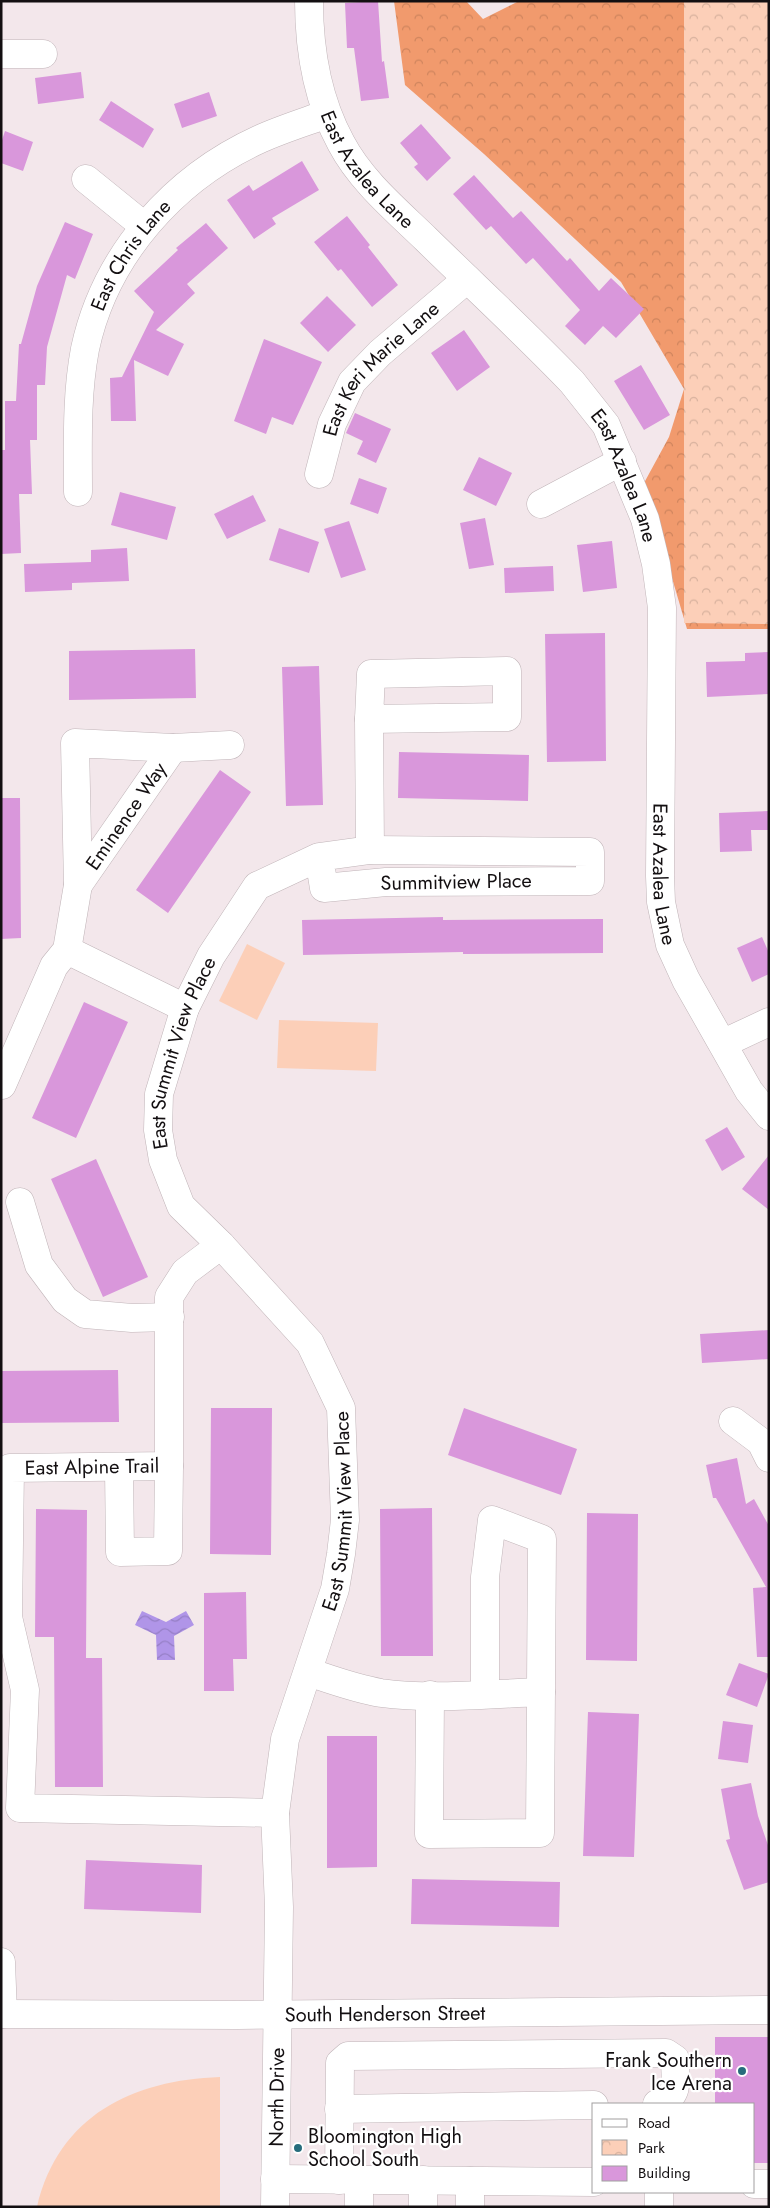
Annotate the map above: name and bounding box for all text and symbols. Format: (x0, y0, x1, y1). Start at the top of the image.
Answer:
street label: East Azalea Lane (313, 106, 421, 235)
street label: East Chris Lane (83, 192, 177, 315)
street label: East Keri Marie Lane (315, 294, 445, 439)
street label: East Azalea Lane (584, 402, 665, 545)
street label: Eminence Way (78, 756, 174, 876)
street label: East Azalea Lane (645, 803, 684, 948)
street label: Summitview Place (380, 866, 532, 898)
street label: East Summit View Place (144, 951, 223, 1152)
street label: East Summit View Place (314, 1411, 359, 1615)
street label: East Alpine Trail (24, 1451, 160, 1483)
street label: South Henderson Street (285, 1998, 486, 2029)
place label: Frank Southern Ice Arena (605, 2046, 732, 2098)
street label: North Drive (261, 2047, 292, 2147)
marker: Frank Southern Ice Arena (736, 2065, 748, 2077)
legend (592, 2103, 755, 2193)
text: Road (638, 2112, 670, 2134)
place label: Bloomington High School South (308, 2122, 462, 2174)
text: Park (638, 2137, 665, 2159)
marker: Bloomington High School South (292, 2142, 304, 2154)
text: Building (638, 2162, 690, 2184)

